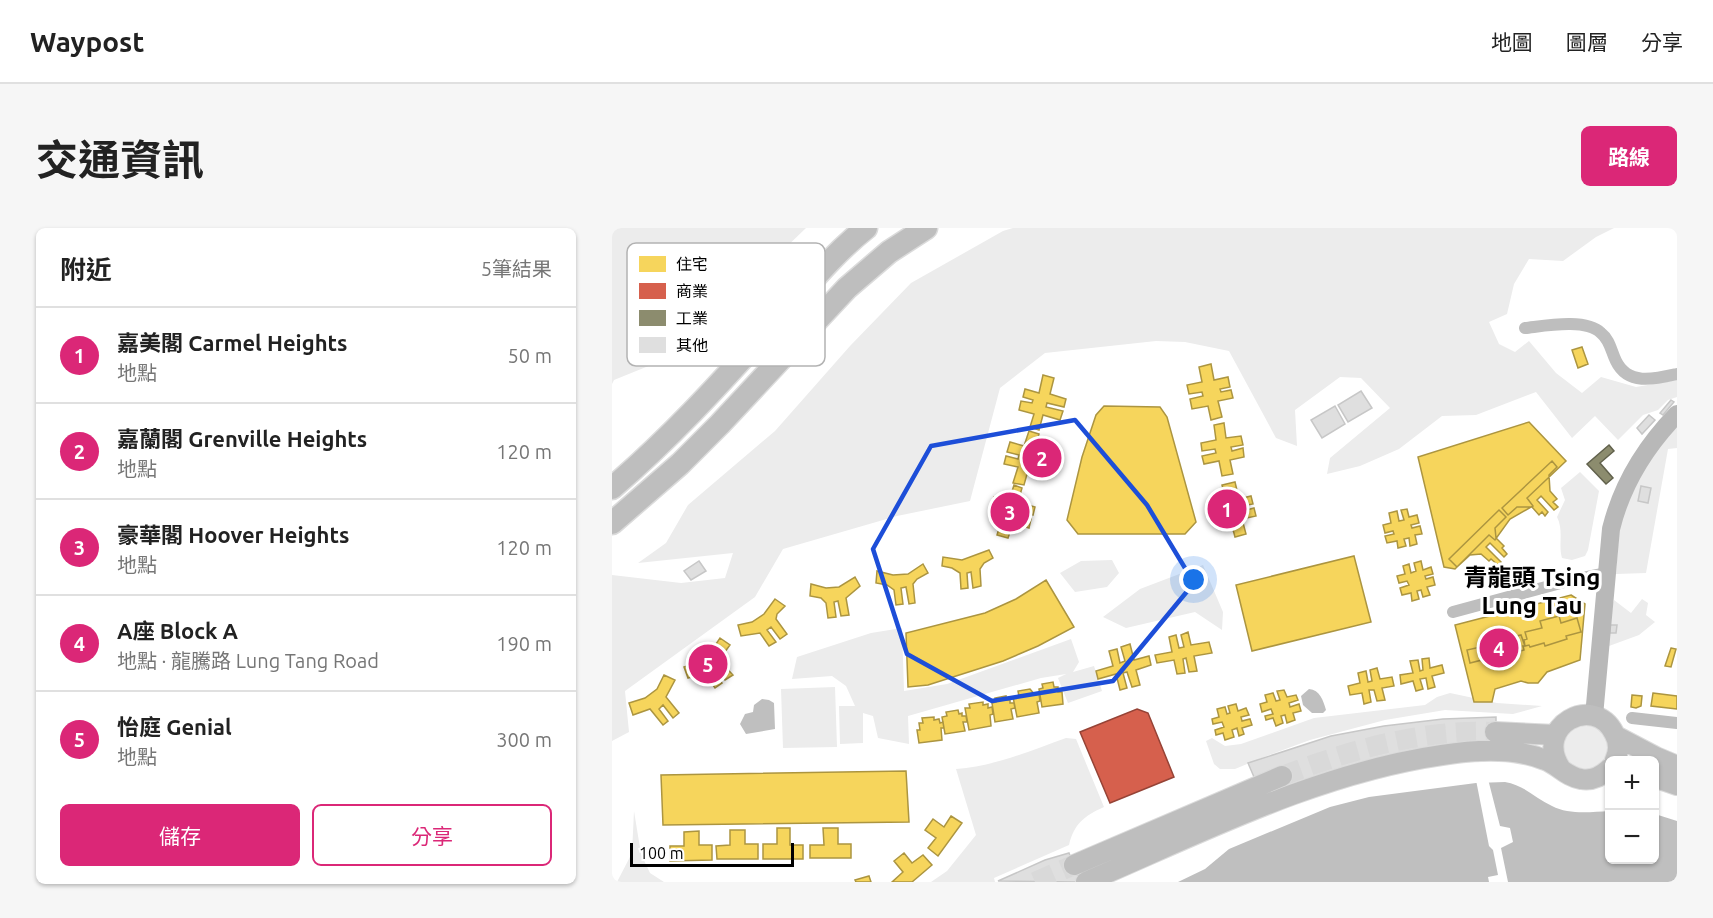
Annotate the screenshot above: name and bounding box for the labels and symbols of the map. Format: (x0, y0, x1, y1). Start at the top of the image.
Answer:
legend (627, 243, 825, 366)
text: 住宅 (676, 255, 708, 273)
text: 商業 (676, 282, 708, 300)
text: 工業 (676, 309, 708, 327)
text: 其他 (676, 336, 708, 354)
pin: 2 (1022, 436, 1062, 480)
pin: 1 (1208, 486, 1246, 532)
pin: 3 (990, 490, 1030, 534)
district label: 青龍頭 Tsing Lung Tau (1464, 564, 1600, 619)
your location (1179, 565, 1208, 594)
pin: 4 (1480, 626, 1518, 670)
pin: 5 (688, 642, 728, 686)
scale bar (630, 840, 794, 868)

